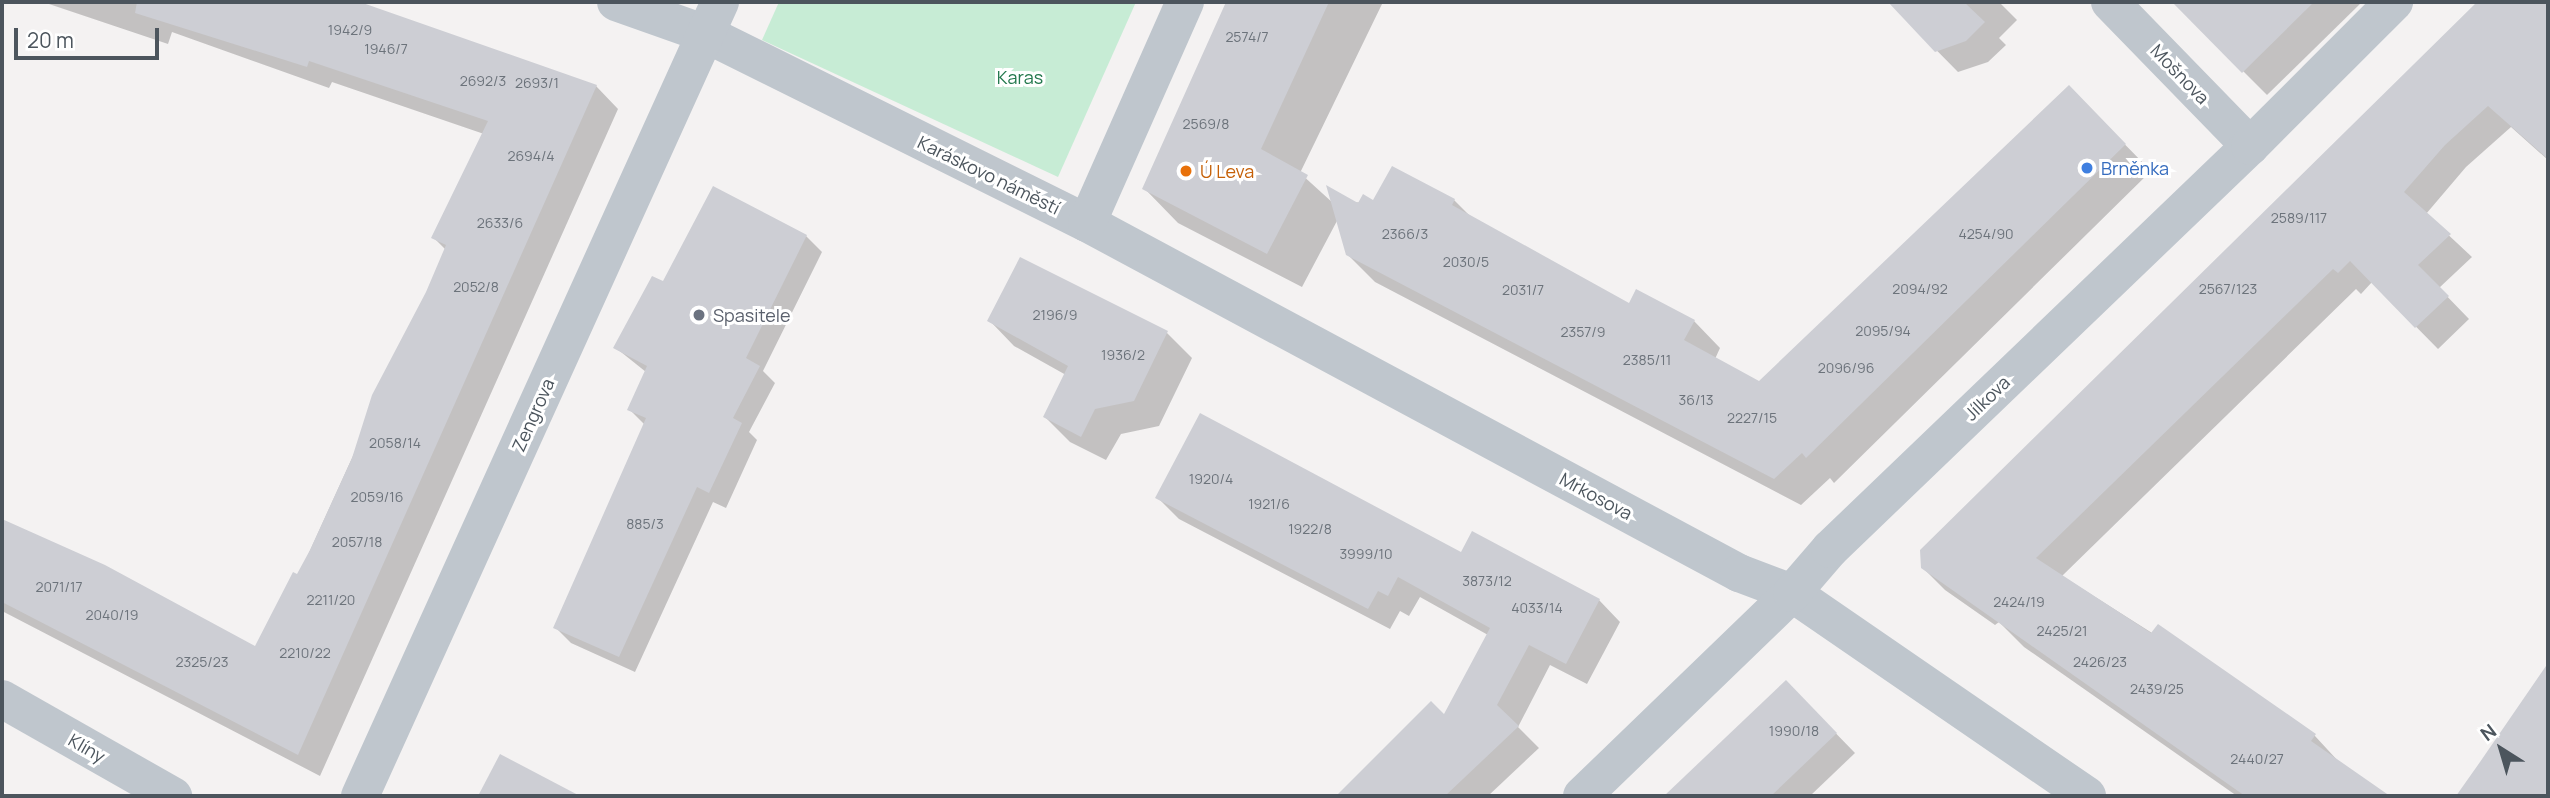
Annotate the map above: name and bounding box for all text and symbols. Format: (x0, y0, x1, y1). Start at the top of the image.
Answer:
scale bar (18, 14, 163, 58)
house number: 1942/9 (328, 22, 372, 38)
text: 20 m (27, 26, 74, 54)
house number: 2574/7 (1225, 29, 1269, 45)
street label: Mošnova (2146, 40, 2214, 108)
house number: 1946/7 (364, 41, 408, 57)
park label: Karas (997, 66, 1043, 88)
house number: 2692/3 (460, 73, 506, 89)
house number: 2693/1 (515, 75, 559, 91)
house number: 2569/8 (1183, 116, 1229, 132)
street label: Karáskovo náměstí (914, 131, 1064, 219)
house number: 2694/4 (507, 148, 555, 164)
place label: Brněnka (2101, 157, 2169, 179)
place label: Ú Leva (1200, 160, 1254, 182)
marker: Brněnka (2079, 160, 2095, 176)
marker: Ú Leva (1178, 163, 1194, 179)
house number: 2589/117 (2271, 210, 2327, 226)
house number: 2633/6 (477, 215, 523, 231)
house number: 2366/3 (1382, 226, 1428, 242)
house number: 4254/90 (1958, 226, 2014, 242)
house number: 2030/5 (1443, 254, 1489, 270)
house number: 2052/8 (453, 279, 499, 295)
house number: 2094/92 (1892, 281, 1948, 297)
house number: 2567/123 (2199, 281, 2257, 297)
house number: 2031/7 (1502, 282, 1544, 298)
place label: Spasitele (713, 304, 790, 326)
marker: Spasitele (691, 307, 707, 323)
house number: 2196/9 (1033, 307, 1077, 323)
house number: 2095/94 (1855, 323, 1911, 339)
house number: 2357/9 (1561, 324, 1605, 340)
house number: 1936/2 (1101, 347, 1145, 363)
house number: 2385/11 (1623, 352, 1671, 368)
house number: 2096/96 (1818, 360, 1874, 376)
street label: Jílkova (1960, 371, 2014, 425)
street label: Zengrova (507, 375, 559, 455)
house number: 36/13 (1678, 392, 1714, 408)
house number: 2227/15 (1727, 410, 1777, 426)
house number: 2058/14 (369, 435, 421, 451)
street label: Mrkosova (1556, 468, 1636, 524)
house number: 1920/4 (1189, 471, 1233, 487)
house number: 2059/16 (351, 489, 403, 505)
house number: 1921/6 (1248, 496, 1290, 512)
house number: 885/3 (626, 516, 664, 532)
house number: 1922/8 (1288, 521, 1332, 537)
house number: 2057/18 (332, 534, 382, 550)
house number: 3999/10 (1339, 546, 1393, 562)
house number: 3873/12 (1462, 573, 1512, 589)
house number: 2071/17 (36, 579, 82, 595)
house number: 2211/20 (307, 592, 355, 608)
house number: 2424/19 (1993, 594, 2045, 610)
house number: 4033/14 (1511, 600, 1563, 616)
house number: 2040/19 (86, 607, 138, 623)
house number: 2425/21 (2037, 623, 2087, 639)
house number: 2210/22 (279, 645, 331, 661)
house number: 2325/23 (176, 654, 228, 670)
house number: 2426/23 (2073, 654, 2127, 670)
house number: 2439/25 (2130, 681, 2184, 697)
north arrow (2466, 714, 2536, 784)
text: N (2475, 718, 2502, 747)
house number: 1990/18 (1769, 723, 1819, 739)
street label: Klíny (65, 729, 109, 767)
house number: 2440/27 (2230, 751, 2284, 767)

